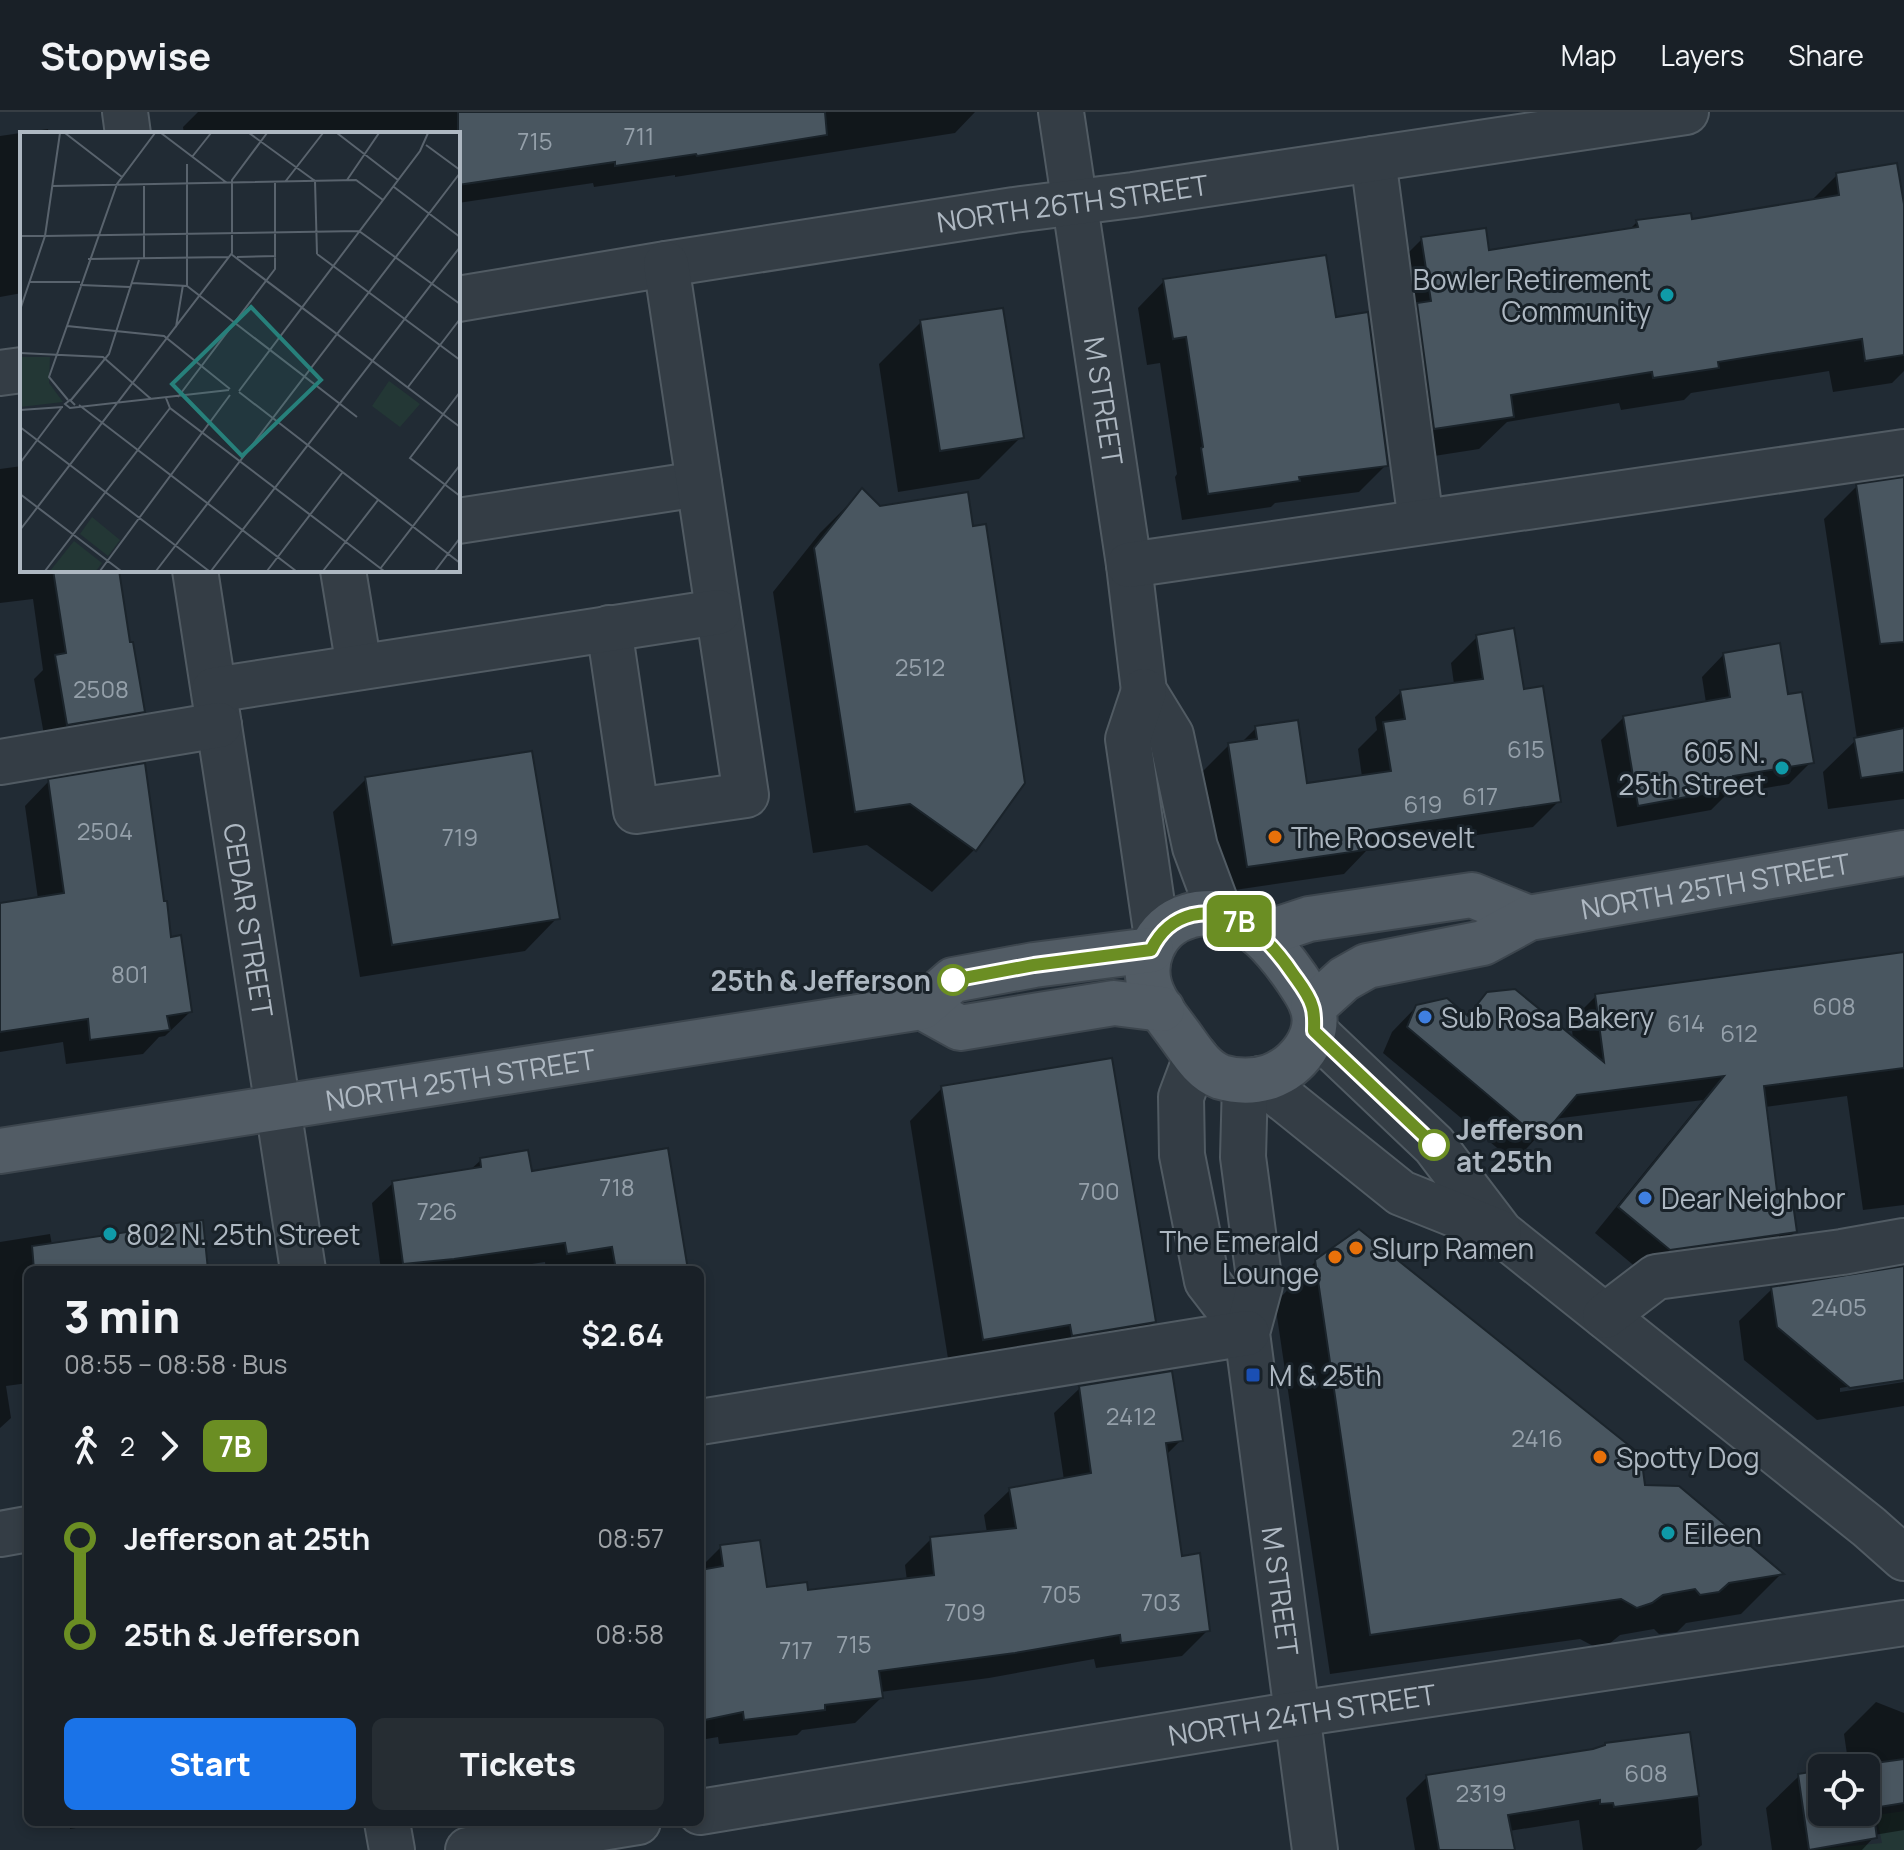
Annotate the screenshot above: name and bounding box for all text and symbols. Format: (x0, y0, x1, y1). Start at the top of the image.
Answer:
text: Stopwise (40, 29, 211, 81)
text: Map (1561, 36, 1617, 74)
text: Layers (1661, 36, 1744, 74)
text: Share (1788, 36, 1864, 74)
house number: 711 (624, 119, 654, 152)
house number: 715 (517, 124, 553, 157)
inset map (20, 132, 460, 572)
street label: NORTH 26TH STREET (934, 165, 1211, 241)
place label: Bowler Retirement Community (1413, 260, 1651, 330)
marker: Bowler Retirement Community (1658, 286, 1676, 304)
street label: M STREET (1076, 334, 1133, 468)
house number: 2512 (895, 650, 945, 683)
house number: 2508 (73, 672, 129, 705)
house number: 615 (1507, 732, 1545, 765)
place label: 605 N. 25th Street (1618, 733, 1766, 803)
marker: 605 N. 25th Street (1773, 759, 1791, 777)
house number: 617 (1462, 779, 1498, 812)
house number: 619 (1404, 787, 1442, 820)
house number: 2504 (77, 814, 133, 847)
place label: The Roosevelt (1291, 818, 1475, 856)
street label: CEDAR STREET (215, 820, 283, 1020)
house number: 719 (442, 820, 478, 853)
marker: The Roosevelt (1266, 828, 1284, 846)
street label: NORTH 25TH STREET (1578, 844, 1853, 928)
line badge: 7B (1203, 895, 1275, 947)
text: 7B (1223, 902, 1255, 940)
house number: 801 (111, 957, 149, 990)
place label: 25th & Jefferson (711, 961, 931, 999)
marker: 25th & Jefferson (938, 965, 968, 995)
house number: 608 (1812, 989, 1856, 1022)
place label: Sub Rosa Bakery (1441, 998, 1655, 1036)
house number: 614 (1667, 1006, 1705, 1039)
marker: Sub Rosa Bakery (1416, 1008, 1434, 1026)
house number: 612 (1720, 1016, 1758, 1049)
street label: NORTH 25TH STREET (323, 1039, 598, 1119)
place label: Jefferson at 25th (1456, 1110, 1584, 1180)
marker: Jefferson at 25th (1419, 1130, 1449, 1160)
house number: 718 (599, 1170, 635, 1203)
house number: 700 (1078, 1174, 1120, 1207)
place label: Dear Neighbor (1661, 1179, 1846, 1217)
marker: Dear Neighbor (1636, 1189, 1654, 1207)
house number: 726 (417, 1194, 457, 1227)
place label: 802 N. 25th Street (126, 1215, 361, 1253)
place label: The Emerald Lounge (1160, 1222, 1319, 1292)
marker: 802 N. 25th Street (101, 1225, 119, 1243)
place label: Slurp Ramen (1372, 1229, 1534, 1267)
marker: Slurp Ramen (1347, 1239, 1365, 1257)
marker: The Emerald Lounge (1326, 1248, 1344, 1266)
text: 3 min (64, 1286, 180, 1346)
house number: 2405 (1811, 1290, 1867, 1323)
text: $2.64 (581, 1314, 664, 1355)
text: 08:55 – 08:58 · Bus (64, 1346, 287, 1382)
place label: M & 25th (1269, 1356, 1382, 1394)
marker: M & 25th (1244, 1366, 1262, 1384)
house number: 2412 (1106, 1399, 1156, 1432)
house number: 2416 (1511, 1421, 1563, 1454)
icon: walk (64, 1424, 108, 1468)
icon: forward (147, 1424, 191, 1468)
text: 7B (219, 1427, 251, 1465)
text: 2 (120, 1428, 135, 1464)
place label: Spotty Dog (1616, 1438, 1759, 1476)
marker: Spotty Dog (1591, 1448, 1609, 1466)
place label: Eileen (1684, 1514, 1762, 1552)
text: Jefferson at 25th (124, 1518, 370, 1559)
text: 08:57 (597, 1520, 664, 1556)
street label: M STREET (1254, 1524, 1308, 1658)
marker: Eileen (1659, 1524, 1677, 1542)
house number: 705 (1041, 1577, 1081, 1610)
house number: 703 (1141, 1585, 1181, 1618)
house number: 709 (944, 1595, 986, 1628)
text: 25th & Jefferson (124, 1614, 360, 1655)
text: 08:58 (595, 1616, 664, 1652)
house number: 715 (836, 1627, 872, 1660)
house number: 717 (779, 1633, 813, 1666)
street label: NORTH 24TH STREET (1165, 1674, 1439, 1754)
button: Start (64, 1718, 356, 1810)
button: Tickets (372, 1718, 664, 1810)
map controls (1808, 1754, 1880, 1826)
button: locate (1808, 1754, 1880, 1826)
house number: 608 (1624, 1756, 1668, 1789)
house number: 2319 (1455, 1776, 1507, 1809)

